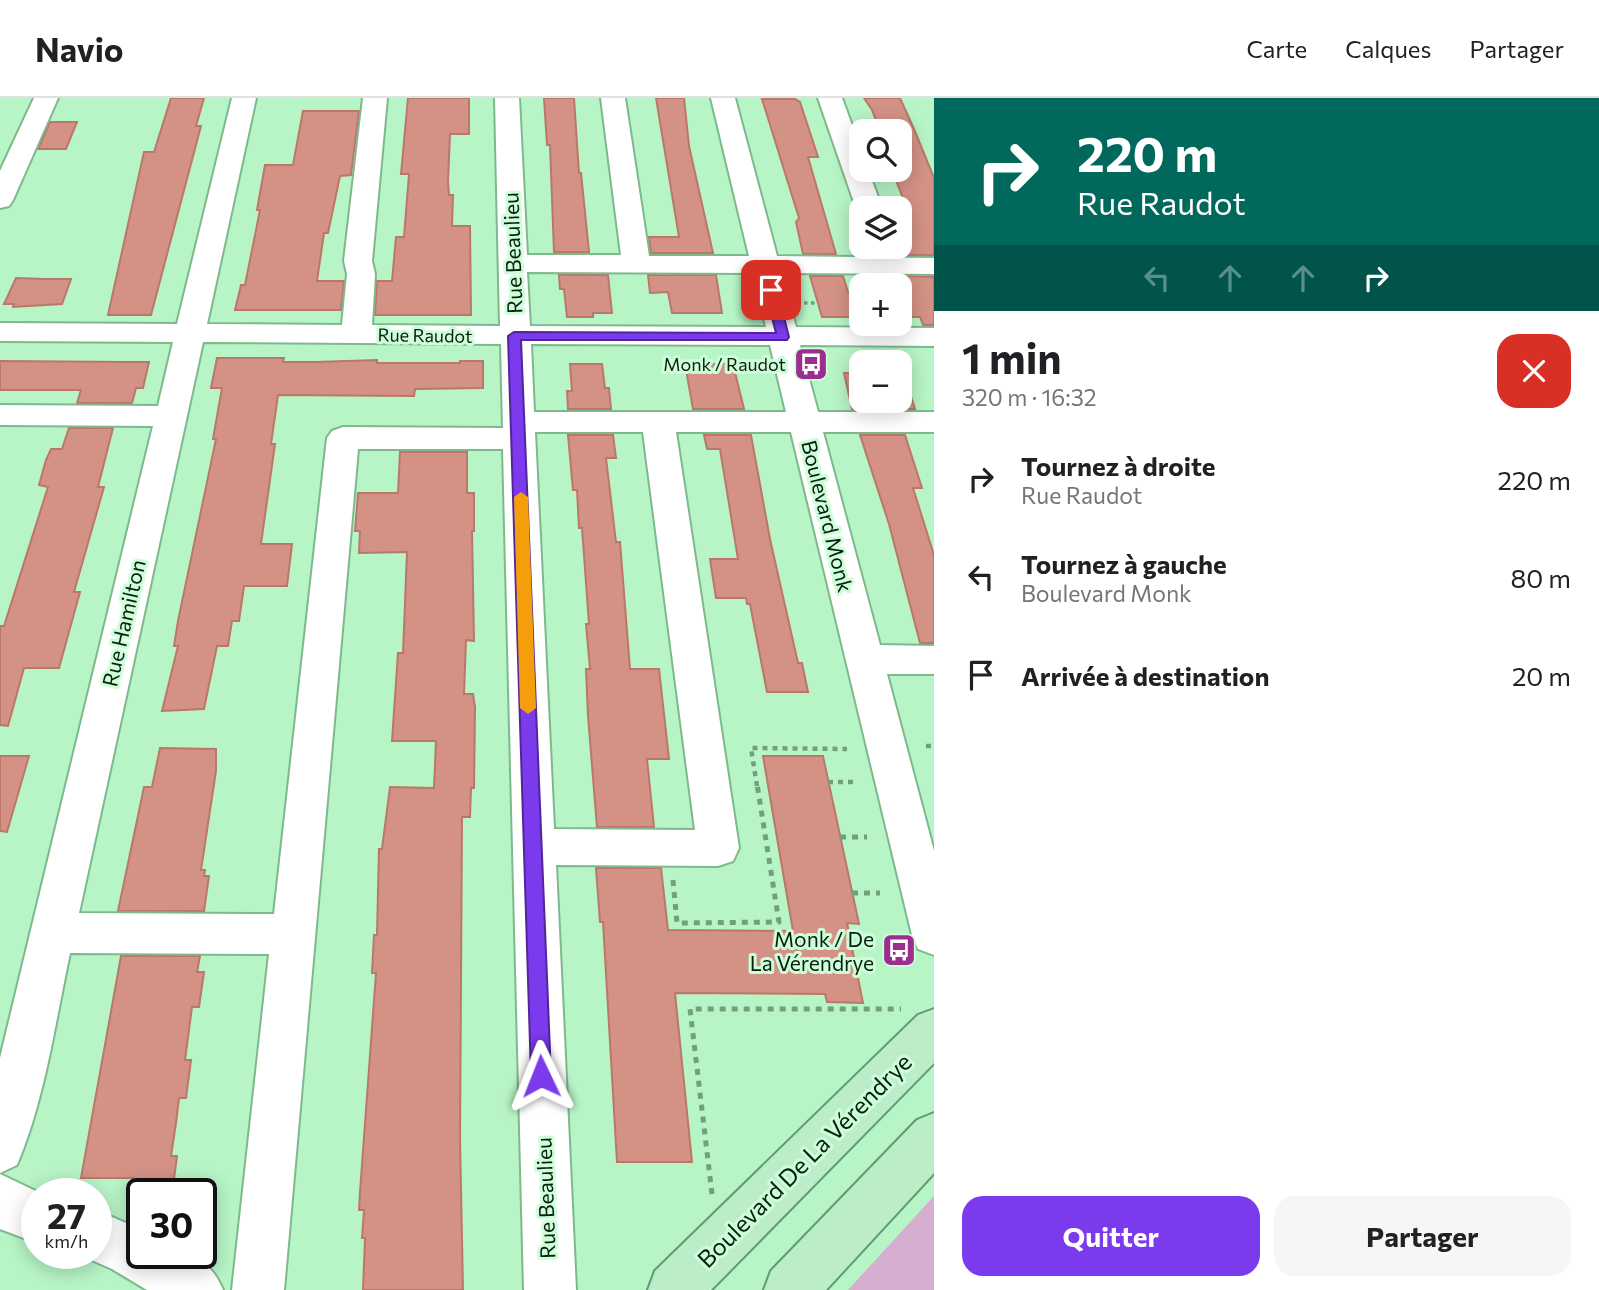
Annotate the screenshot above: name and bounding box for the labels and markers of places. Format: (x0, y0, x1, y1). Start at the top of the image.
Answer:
pin (741, 260, 801, 320)
bus stop icon: Monk / Raudot (792, 345, 830, 383)
place label: Monk / Raudot (663, 353, 786, 375)
place label: Monk / De La Vérendrye (750, 926, 874, 975)
bus stop icon: Monk / De La Vérendrye (880, 931, 918, 969)

